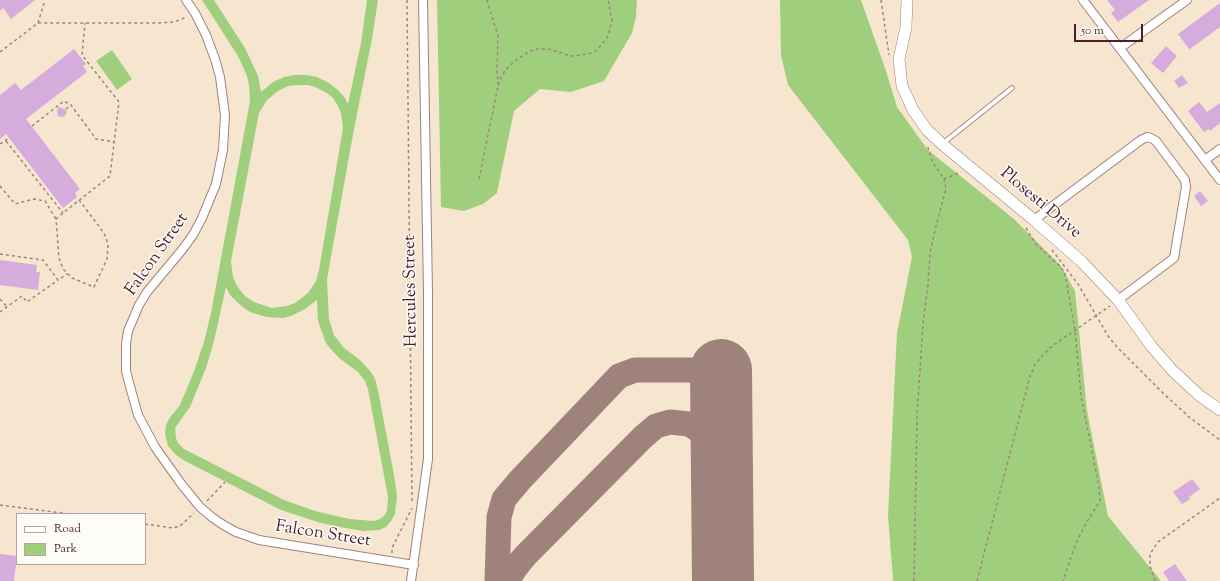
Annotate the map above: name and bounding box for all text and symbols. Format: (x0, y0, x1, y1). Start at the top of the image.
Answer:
scale bar (1076, 16, 1145, 42)
text: 50 m (1081, 22, 1104, 40)
street label: Plosesti Drive (995, 164, 1085, 244)
street label: Falcon Street (122, 210, 194, 300)
street label: Hercules Street (401, 235, 423, 347)
legend (16, 513, 146, 565)
street label: Falcon Street (274, 517, 372, 553)
text: Road (54, 520, 81, 538)
text: Park (54, 540, 77, 558)

